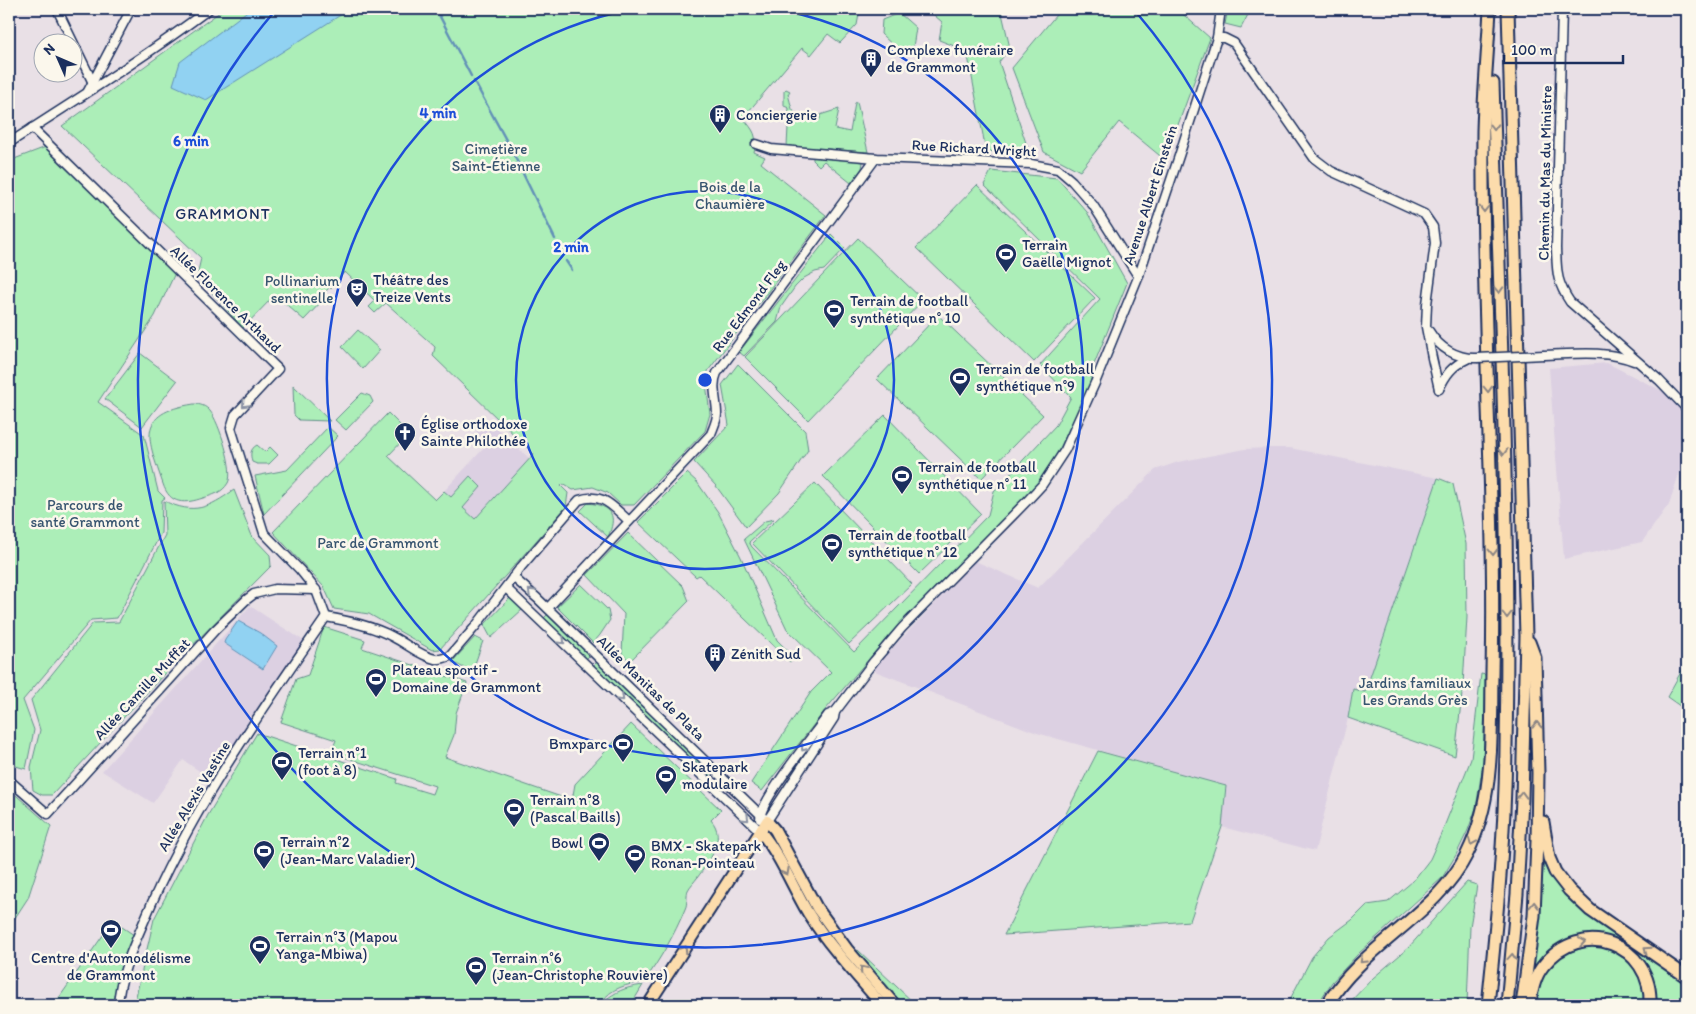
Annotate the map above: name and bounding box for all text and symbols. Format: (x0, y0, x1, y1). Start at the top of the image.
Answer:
north arrow (32, 32, 82, 82)
scale bar (1504, 32, 1622, 64)
text: N (40, 40, 59, 59)
place label: Complexe funéraire de Grammont (887, 41, 1013, 76)
text: 100 m (1511, 41, 1553, 59)
building icon: Complexe funéraire de Grammont (859, 47, 883, 78)
street label: Chemin du Mas du Ministre (1534, 85, 1556, 261)
building icon: Conciergerie (708, 103, 732, 134)
text: 4 min (420, 104, 457, 122)
place label: Conciergerie (736, 106, 817, 124)
street label: Avenue Albert Einstein (1119, 122, 1181, 267)
one-way arrow (1489, 124, 1499, 132)
text: 6 min (173, 132, 210, 150)
street label: Rue Richard Wright (911, 136, 1037, 160)
park label: Cimetière Saint-Étienne (452, 140, 540, 175)
park label: Bois de la Chaumière (695, 178, 765, 213)
district label: GRAMMONT (175, 204, 271, 223)
one-way arrow (1479, 206, 1489, 213)
place label: Terrain Gaëlle Mignot (1022, 236, 1112, 271)
text: 2 min (553, 238, 590, 256)
street label: Allée Florence Arthaud (167, 241, 286, 357)
sports icon: Terrain Gaëlle Mignot (994, 242, 1018, 273)
street label: Rue Edmond Fleg (708, 256, 790, 356)
place label: Théâtre des Treize Vents (373, 271, 451, 306)
park label: Pollinarium sentinelle (265, 272, 339, 307)
theatre icon: Théâtre des Treize Vents (345, 277, 369, 308)
one-way arrow (1494, 286, 1504, 294)
place label: Terrain de football synthétique n° 10 (850, 292, 969, 327)
sports icon: Terrain de football synthétique n° 10 (822, 298, 846, 329)
place label: Terrain de football synthétique n°9 (976, 360, 1095, 395)
sports icon: Terrain de football synthétique n°9 (948, 366, 972, 397)
centre of rings (696, 371, 714, 389)
one-way arrow (1483, 386, 1493, 393)
one-way arrow (242, 399, 251, 408)
place label: Église orthodoxe Sainte Philothée (421, 415, 527, 450)
church icon: Église orthodoxe Sainte Philothée (393, 421, 417, 452)
one-way arrow (1498, 449, 1508, 457)
place label: Terrain de football synthétique n° 11 (918, 458, 1037, 493)
sports icon: Terrain de football synthétique n° 11 (890, 464, 914, 495)
park label: Parcours de santé Grammont (30, 496, 140, 531)
place label: Terrain de football synthétique n° 12 (848, 526, 967, 561)
sports icon: Terrain de football synthétique n° 12 (820, 532, 844, 563)
park label: Parc de Grammont (317, 534, 439, 552)
one-way arrow (1488, 548, 1498, 556)
one-way arrow (528, 589, 537, 598)
one-way arrow (1502, 612, 1512, 619)
street label: Allée Manitas de Plata (593, 632, 709, 744)
street label: Allée Camille Muffat (90, 634, 194, 744)
one-way arrow (556, 635, 565, 644)
building icon: Zénith Sud (703, 642, 727, 673)
place label: Zénith Sud (731, 645, 802, 663)
place label: Plateau sportif - Domaine de Grammont (392, 661, 542, 696)
sports icon: Plateau sportif - Domaine de Grammont (364, 667, 388, 698)
park label: Jardins familiaux Les Grands Grès (1359, 674, 1471, 709)
one-way arrow (616, 692, 625, 701)
one-way arrow (1532, 720, 1542, 728)
sports icon: Bmxparc (611, 732, 635, 763)
place label: Bmxparc (549, 735, 607, 753)
street label: Allée Alexis Vastine (154, 738, 234, 854)
one-way arrow (801, 742, 810, 752)
place label: Terrain n°1 (foot à 8) (298, 744, 367, 779)
sports icon: Terrain n°1 (foot à 8) (270, 750, 294, 781)
place label: Skatepark modulaire (682, 758, 748, 793)
sports icon: Skatepark modulaire (654, 764, 678, 795)
one-way arrow (1517, 790, 1528, 798)
place label: Terrain n°8 (Pascal Baills) (530, 791, 621, 826)
sports icon: Terrain n°8 (Pascal Baills) (502, 797, 526, 828)
one-way arrow (740, 812, 749, 821)
sports icon: Bowl (587, 831, 611, 862)
place label: Terrain n°2 (Jean-Marc Valadier) (280, 833, 415, 868)
place label: Bowl (551, 834, 584, 852)
place label: BMX - Skatepark Ronan-Pointeau (651, 837, 762, 872)
one-way arrow (1468, 837, 1479, 846)
sports icon: Terrain n°2 (Jean-Marc Valadier) (252, 839, 276, 870)
sports icon: BMX - Skatepark Ronan-Pointeau (623, 843, 647, 874)
one-way arrow (779, 866, 789, 875)
one-way arrow (1529, 901, 1540, 909)
sports icon: Centre d'Automodélisme de Grammont (99, 918, 123, 949)
place label: Terrain n°3 (Mapou Yanga-Mbiwa) (276, 928, 398, 963)
sports icon: Terrain n°3 (Mapou Yanga-Mbiwa) (248, 934, 272, 965)
one-way arrow (1578, 937, 1586, 948)
one-way arrow (677, 946, 687, 955)
one-way arrow (1643, 947, 1653, 956)
place label: Centre d'Automodélisme de Grammont (31, 949, 191, 984)
place label: Terrain n°6 (Jean-Christophe Rouvière) (492, 949, 668, 984)
one-way arrow (1506, 952, 1517, 960)
one-way arrow (1360, 954, 1369, 963)
sports icon: Terrain n°6 (Jean-Christophe Rouvière) (464, 955, 488, 986)
one-way arrow (860, 966, 869, 975)

